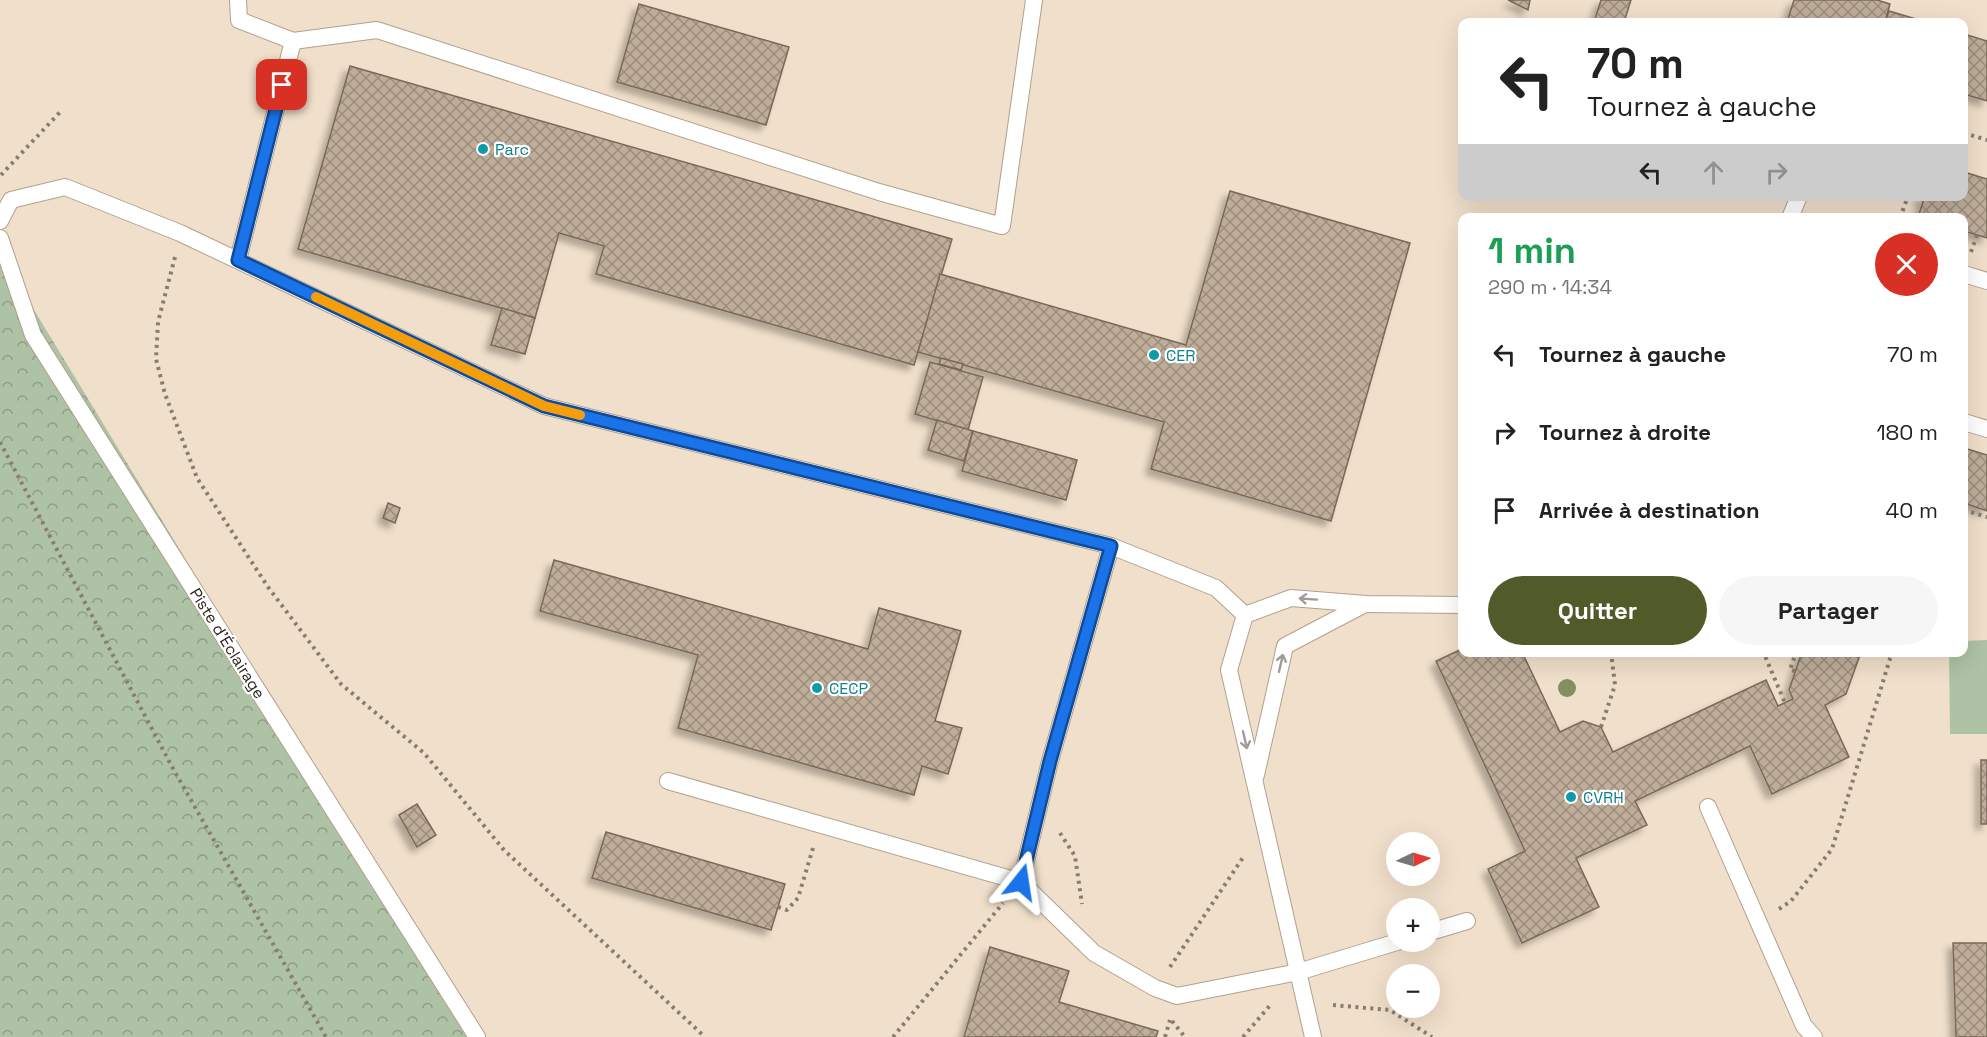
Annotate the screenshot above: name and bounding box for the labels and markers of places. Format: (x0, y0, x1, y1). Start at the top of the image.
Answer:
pin (256, 59, 307, 110)
place label: Parc (495, 139, 529, 160)
marker: Parc (476, 142, 490, 156)
place label: CER (1166, 345, 1195, 366)
marker: CER (1147, 348, 1161, 362)
place label: CECP (829, 678, 869, 699)
marker: CECP (810, 681, 824, 695)
place label: CVRH (1583, 787, 1624, 808)
marker: CVRH (1564, 790, 1578, 804)

